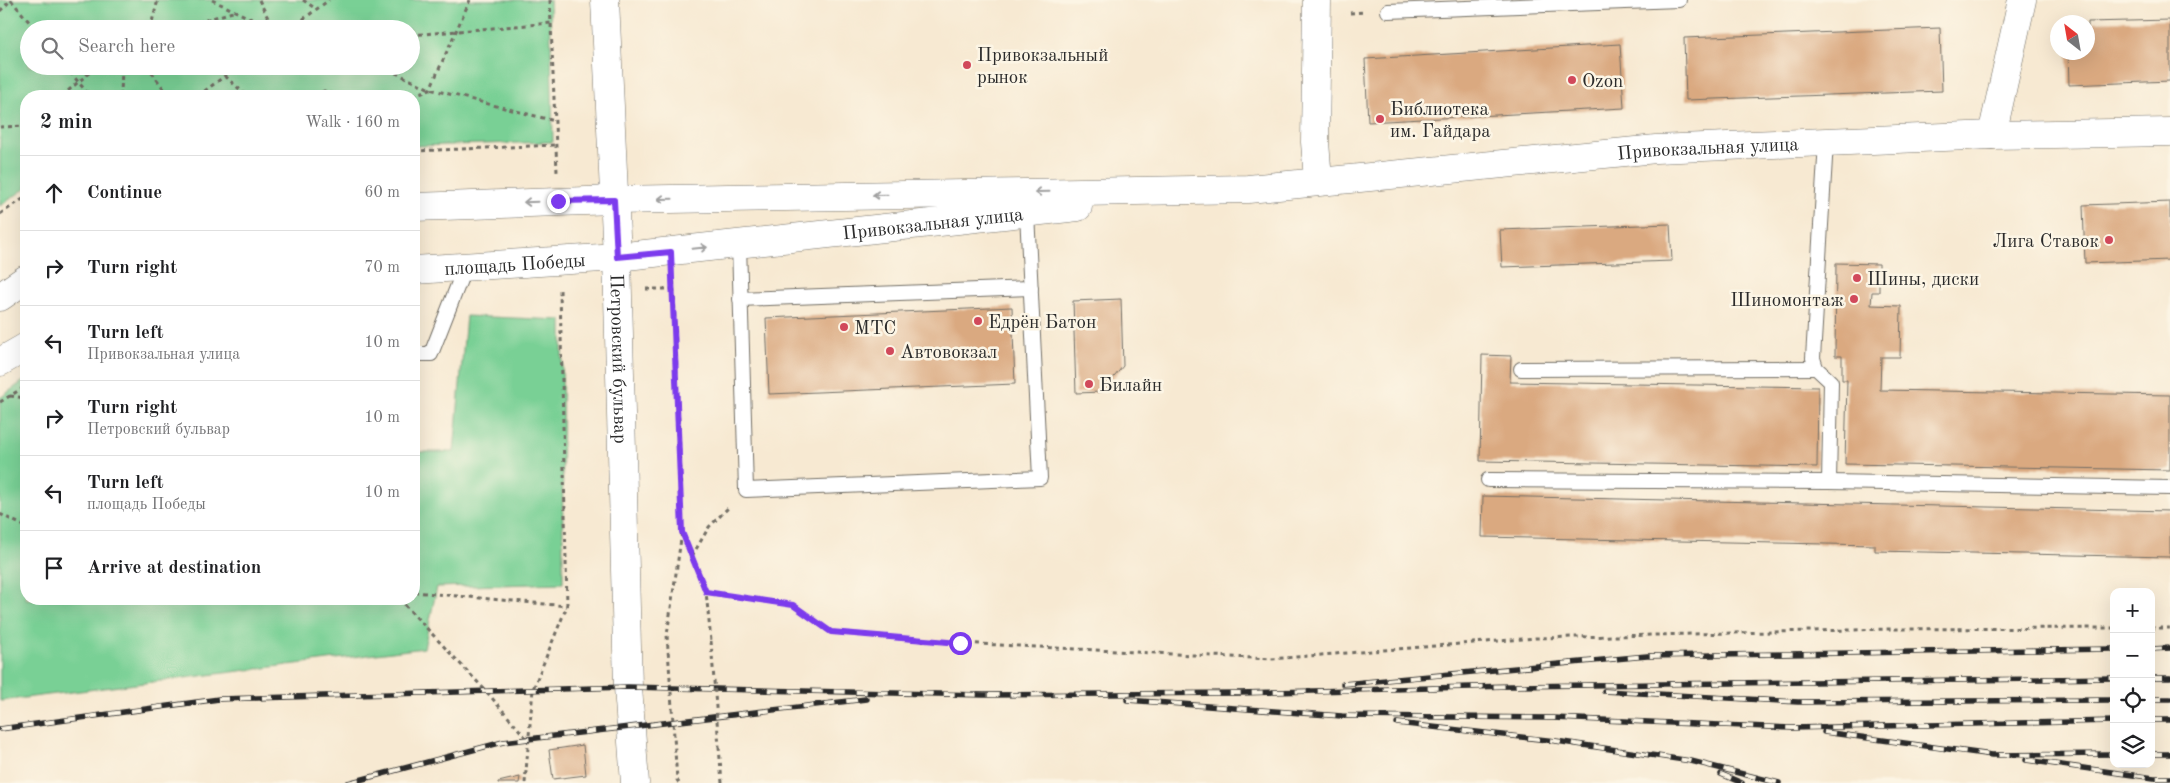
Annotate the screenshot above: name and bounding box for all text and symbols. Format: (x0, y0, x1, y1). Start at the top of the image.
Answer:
north arrow (2050, 15, 2095, 60)
search box (20, 20, 420, 75)
icon: search (38, 34, 66, 62)
text: Search here (78, 38, 175, 57)
place label: Привокзальный рынок (977, 47, 1108, 88)
marker: Привокзальный рынок (961, 59, 973, 71)
place label: Ozon (1582, 73, 1623, 92)
marker: Ozon (1566, 74, 1578, 86)
place label: Библиотека им. Гайдара (1390, 101, 1491, 142)
text: 2 min (40, 112, 93, 133)
marker: Библиотека им. Гайдара (1374, 113, 1386, 125)
text: Walk · 160 m (305, 115, 400, 131)
street label: Привокзальная улица (1616, 136, 1800, 165)
icon: ahead (40, 179, 68, 207)
text: Continue (87, 184, 162, 203)
text: 60 m (364, 185, 400, 201)
one-way arrow (1035, 187, 1051, 197)
route end (547, 190, 570, 213)
one-way arrow (872, 190, 888, 200)
one-way arrow (657, 194, 674, 204)
one-way arrow (523, 198, 539, 207)
street label: Привокзальная улица (842, 206, 1025, 244)
place label: Лига Ставок (1992, 233, 2099, 252)
marker: Лига Ставок (2103, 234, 2115, 246)
one-way arrow (692, 244, 708, 253)
street label: площадь Победы (444, 252, 586, 280)
icon: right (40, 254, 68, 282)
text: Turn right (87, 259, 177, 278)
text: 70 m (364, 260, 400, 276)
place label: Шины, диски (1867, 271, 1979, 290)
marker: Шины, диски (1851, 272, 1863, 284)
street label: Петровский бульвар (605, 274, 629, 444)
place label: Шиномонтаж (1730, 292, 1844, 311)
marker: Шиномонтаж (1848, 293, 1860, 305)
place label: Едрён Батон (988, 314, 1096, 333)
marker: Едрён Батон (972, 315, 984, 327)
place label: МТС (854, 320, 896, 339)
marker: МТС (838, 321, 850, 333)
text: Turn left (87, 324, 164, 343)
icon: left (40, 329, 68, 357)
text: 10 m (364, 335, 400, 351)
place label: Автовокзал (900, 344, 997, 363)
marker: Автовокзал (884, 345, 896, 357)
text: Привокзальная улица (87, 347, 240, 363)
place label: Билайн (1099, 377, 1162, 396)
marker: Билайн (1083, 378, 1095, 390)
text: Turn right (87, 399, 177, 418)
icon: right (40, 404, 68, 432)
text: 10 m (364, 410, 400, 426)
text: Петровский бульвар (87, 422, 230, 438)
text: Turn left (87, 474, 164, 493)
icon: left (40, 479, 68, 507)
text: 10 m (364, 485, 400, 501)
text: площадь Победы (87, 497, 206, 513)
icon: arrive (40, 554, 68, 582)
text: Arrive at destination (87, 559, 261, 578)
map controls (2110, 588, 2155, 768)
button: + (2110, 588, 2155, 633)
route start (949, 632, 972, 655)
button: − (2110, 633, 2155, 678)
button: locate (2110, 678, 2155, 723)
button: layers (2110, 723, 2155, 768)

